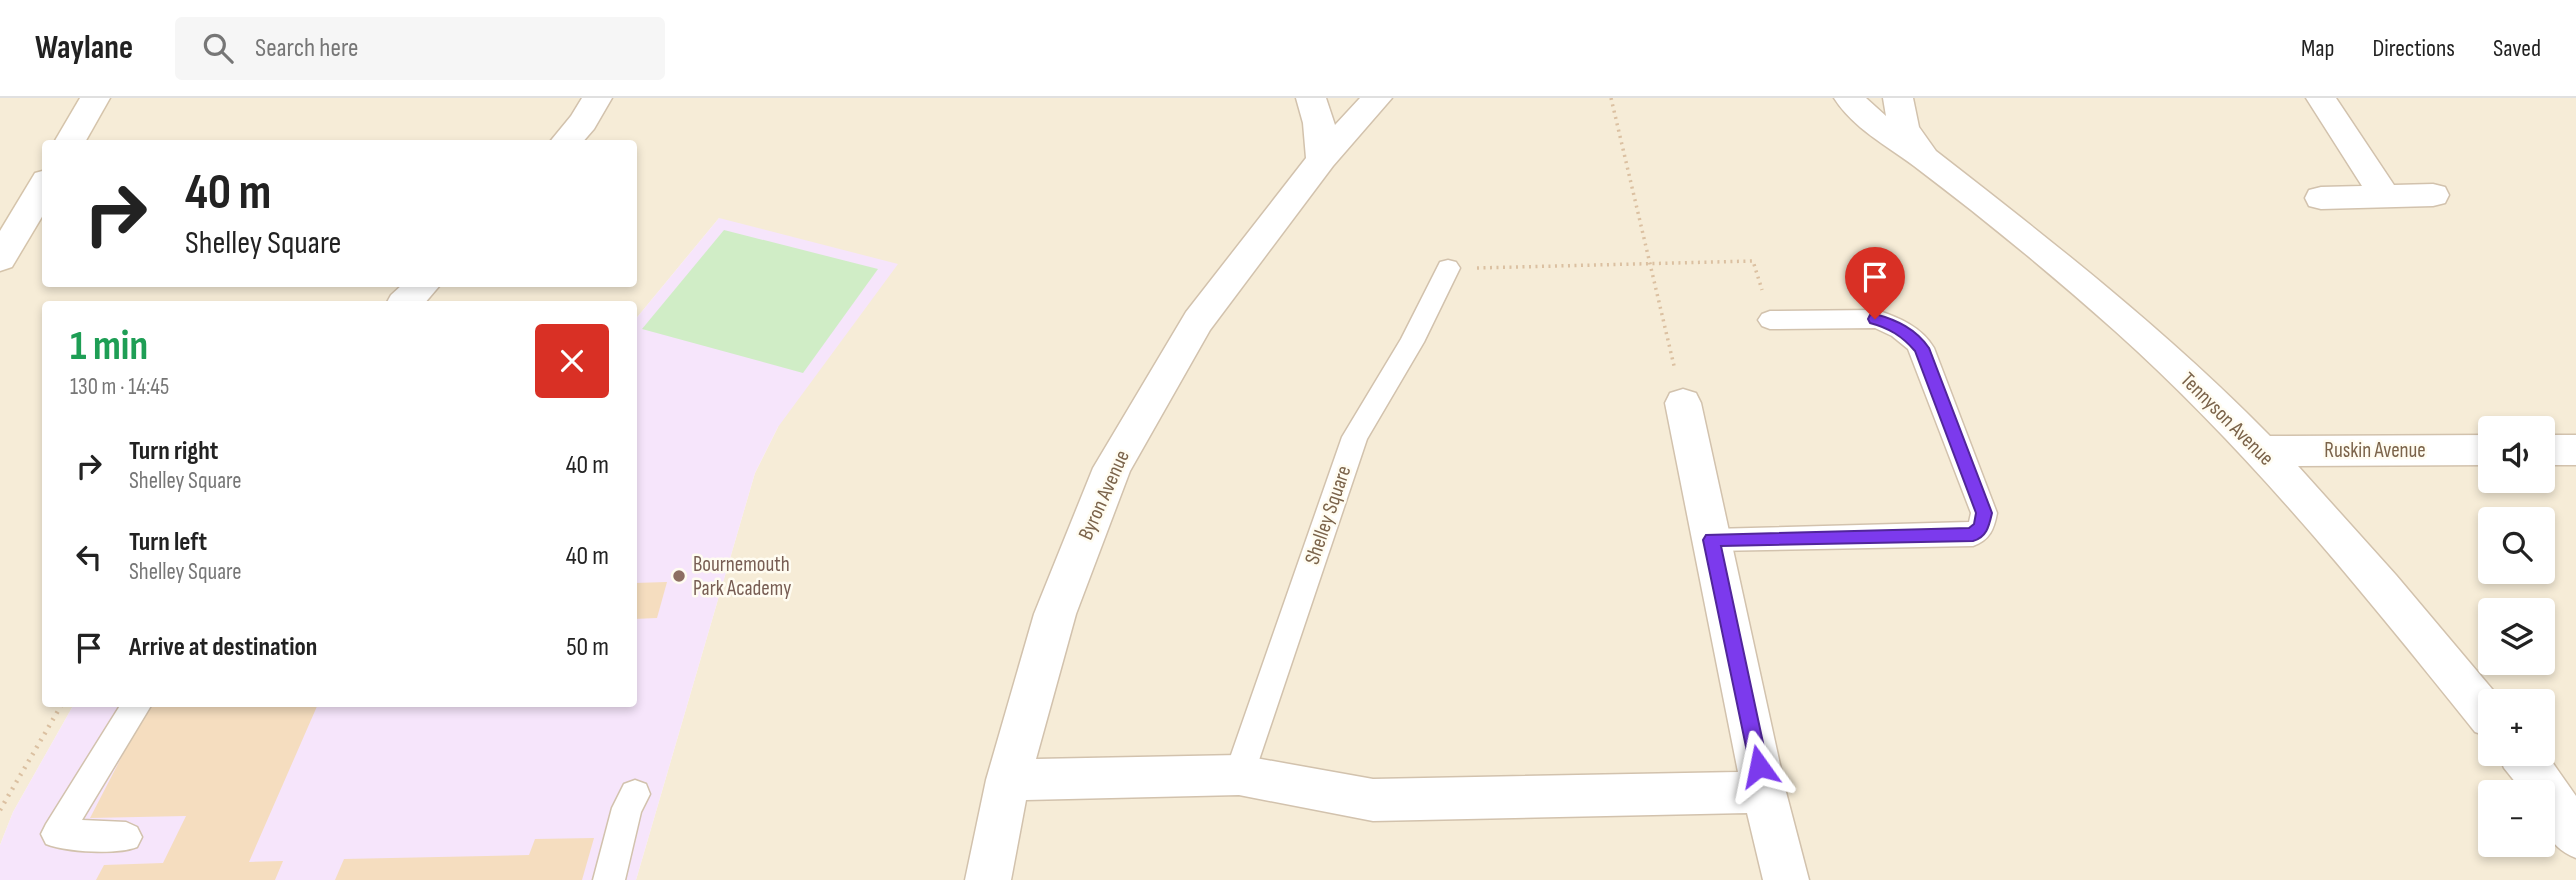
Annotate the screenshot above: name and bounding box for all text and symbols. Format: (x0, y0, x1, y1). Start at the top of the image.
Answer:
search box (175, 17, 665, 80)
text: Waylane (35, 28, 133, 68)
icon: search (199, 29, 237, 67)
text: Search here (255, 33, 358, 64)
text: Map (2301, 34, 2334, 63)
text: Directions (2372, 34, 2455, 63)
text: Saved (2493, 34, 2541, 63)
text: 40 m (185, 164, 271, 223)
icon: right (70, 168, 161, 259)
text: Shelley Square (185, 224, 341, 263)
pin (1845, 247, 1905, 319)
icon: arrive (1856, 258, 1894, 296)
text: 1 min (70, 321, 148, 372)
button: close (535, 324, 609, 398)
street label: Tennyson Avenue (2175, 367, 2279, 471)
text: 130 m · 14:45 (70, 373, 169, 401)
map controls (2478, 416, 2555, 857)
button: sound (2478, 416, 2555, 493)
text: Turn right (129, 436, 218, 467)
street label: Ruskin Avenue (2324, 438, 2426, 463)
street label: Byron Avenue (1073, 446, 1135, 544)
icon: right (70, 447, 108, 485)
text: 40 m (566, 450, 609, 481)
street label: Shelley Square (1299, 462, 1357, 568)
text: Shelley Square (129, 467, 241, 495)
button: search (2478, 507, 2555, 584)
text: Turn left (129, 527, 207, 558)
icon: left (70, 538, 108, 576)
text: 40 m (566, 541, 609, 572)
place label: Bournemouth Park Academy (693, 552, 791, 601)
text: Shelley Square (129, 558, 241, 586)
marker: Bournemouth Park Academy (671, 568, 687, 584)
button: layers (2478, 598, 2555, 675)
icon: arrive (70, 629, 108, 667)
text: Arrive at destination (129, 632, 317, 663)
text: 50 m (566, 632, 609, 663)
button: + (2478, 689, 2555, 766)
position arrow (1722, 729, 1796, 803)
button: − (2478, 780, 2555, 857)

